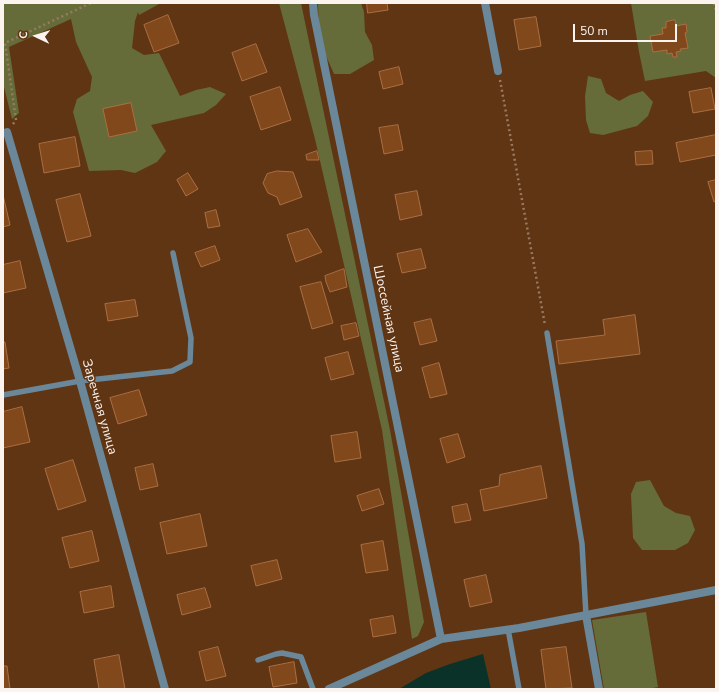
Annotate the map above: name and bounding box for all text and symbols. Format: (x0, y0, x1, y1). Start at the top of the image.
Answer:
north arrow (16, 16, 56, 56)
scale bar (575, 16, 679, 42)
text: 50 m (580, 23, 608, 39)
text: С (16, 31, 31, 39)
street label: Шоссейная улица (369, 264, 407, 374)
street label: Заречная улица (78, 358, 120, 456)

